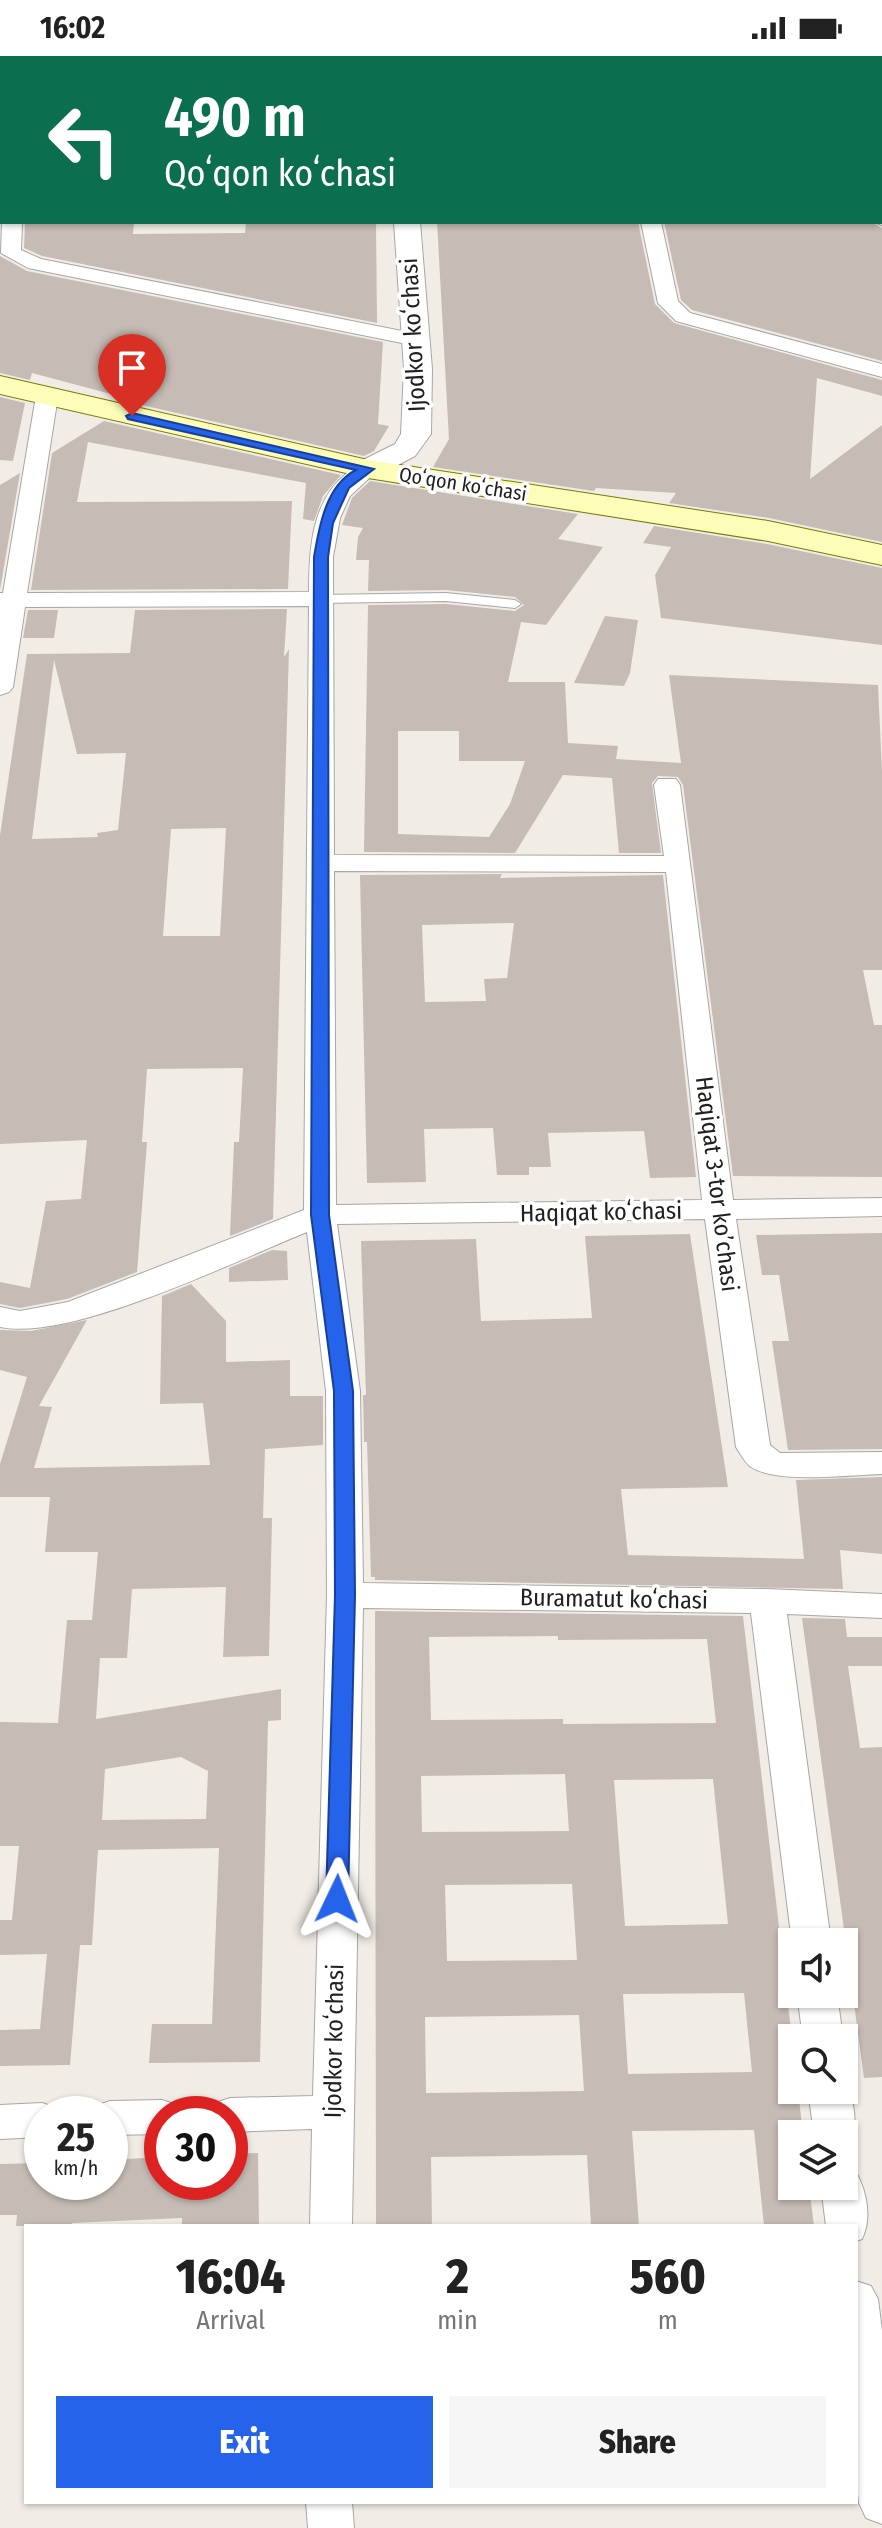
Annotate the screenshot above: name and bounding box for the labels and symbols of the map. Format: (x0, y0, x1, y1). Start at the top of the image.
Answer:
street label: Ijodkor koʻchasi (395, 257, 431, 413)
pin (98, 334, 166, 416)
street label: Qoʻqon koʻchasi (397, 462, 529, 506)
street label: Haqiqat 3-tor koʼchasi (690, 1075, 744, 1293)
street label: Haqiqat koʻchasi (520, 1197, 682, 1227)
street label: Buramatut koʻchasi (520, 1583, 708, 1615)
position arrow (295, 1857, 379, 1941)
street label: Ijodkor koʻchasi (319, 1964, 349, 2118)
speed limit sign: 30 (144, 2096, 248, 2200)

